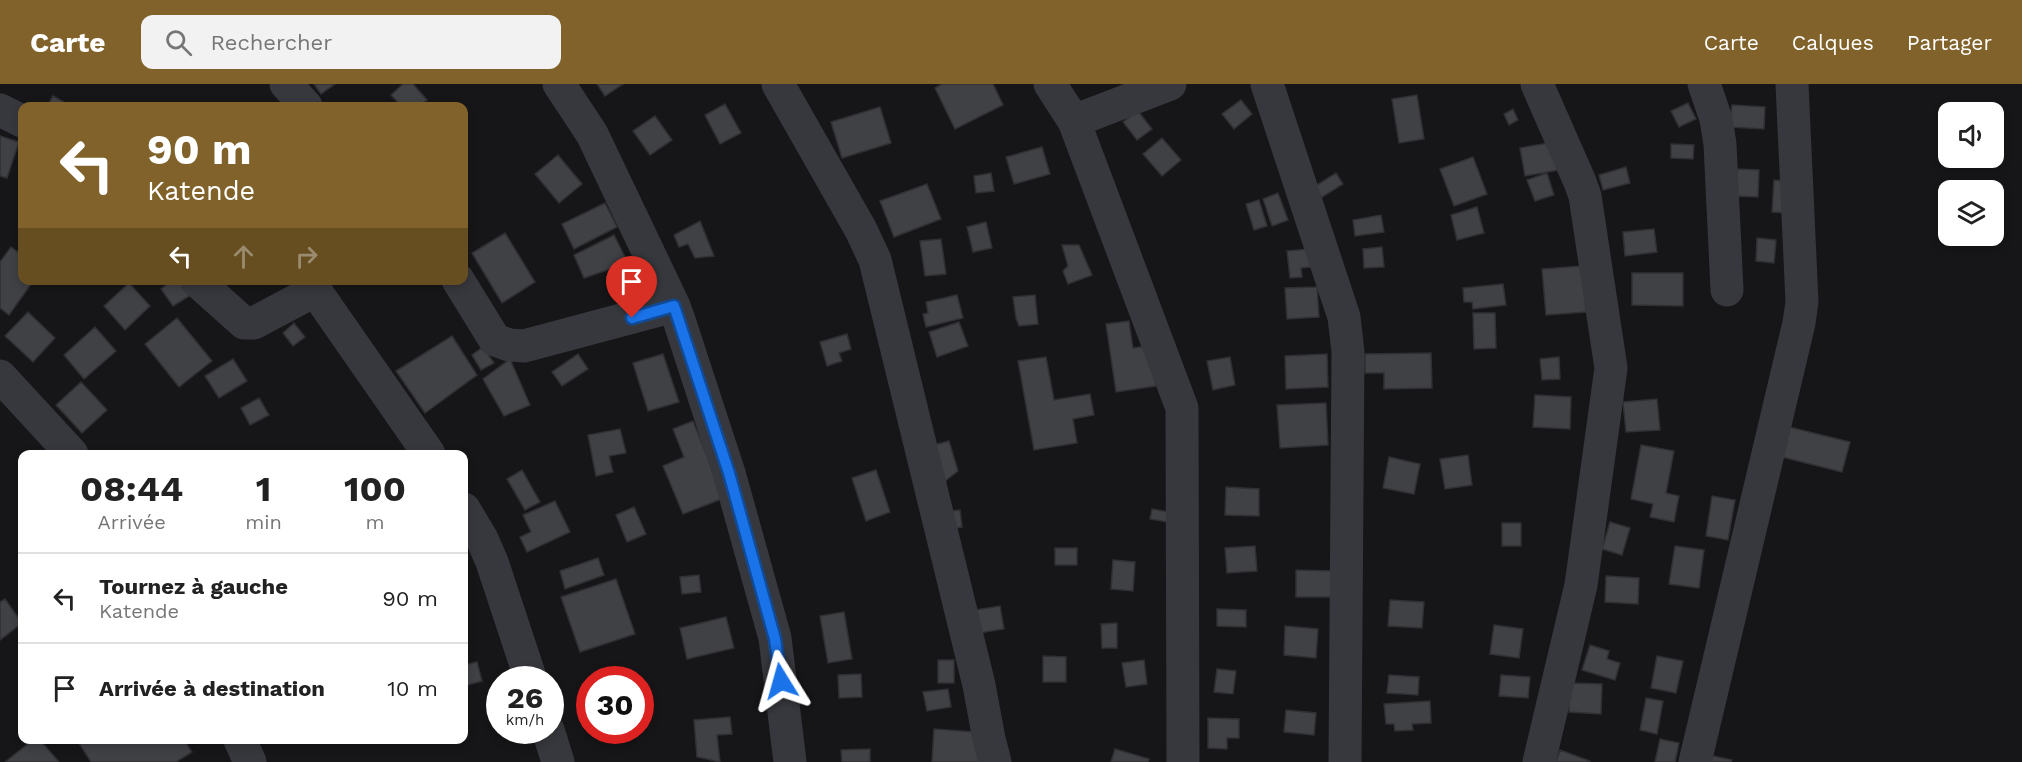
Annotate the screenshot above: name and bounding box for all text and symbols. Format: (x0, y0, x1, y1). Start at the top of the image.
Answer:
search box (141, 15, 561, 69)
text: Carte (30, 26, 105, 59)
icon: search (162, 26, 195, 59)
text: Rechercher (210, 30, 332, 55)
text: Carte (1704, 30, 1759, 55)
text: Calques (1792, 30, 1874, 55)
text: Partager (1907, 30, 1992, 55)
map controls (1938, 102, 2004, 246)
button: sound (1938, 102, 2004, 168)
text: 90 m (147, 125, 251, 174)
icon: left (48, 126, 126, 204)
text: Katende (147, 175, 255, 207)
button: layers (1938, 180, 2004, 246)
icon: left (164, 240, 197, 273)
icon: ahead (227, 240, 260, 273)
icon: right (290, 240, 323, 273)
pin (606, 256, 657, 318)
icon: arrive (615, 265, 648, 298)
text: 08:44 (80, 468, 183, 510)
text: 1 (256, 468, 271, 510)
text: 100 (344, 468, 406, 510)
text: Arrivée (97, 510, 166, 534)
text: min (245, 510, 282, 534)
text: m (365, 510, 385, 534)
text: Tournez à gauche (99, 574, 288, 599)
icon: left (48, 582, 81, 615)
text: 90 m (382, 586, 438, 611)
text: Katende (99, 599, 179, 623)
position arrow (749, 649, 813, 713)
speed limit sign: 30 (576, 666, 654, 744)
icon: arrive (48, 672, 81, 705)
text: Arrivée à destination (99, 676, 325, 701)
text: 10 m (387, 676, 438, 701)
text: 26 (507, 680, 543, 715)
text: km/h (506, 711, 544, 729)

